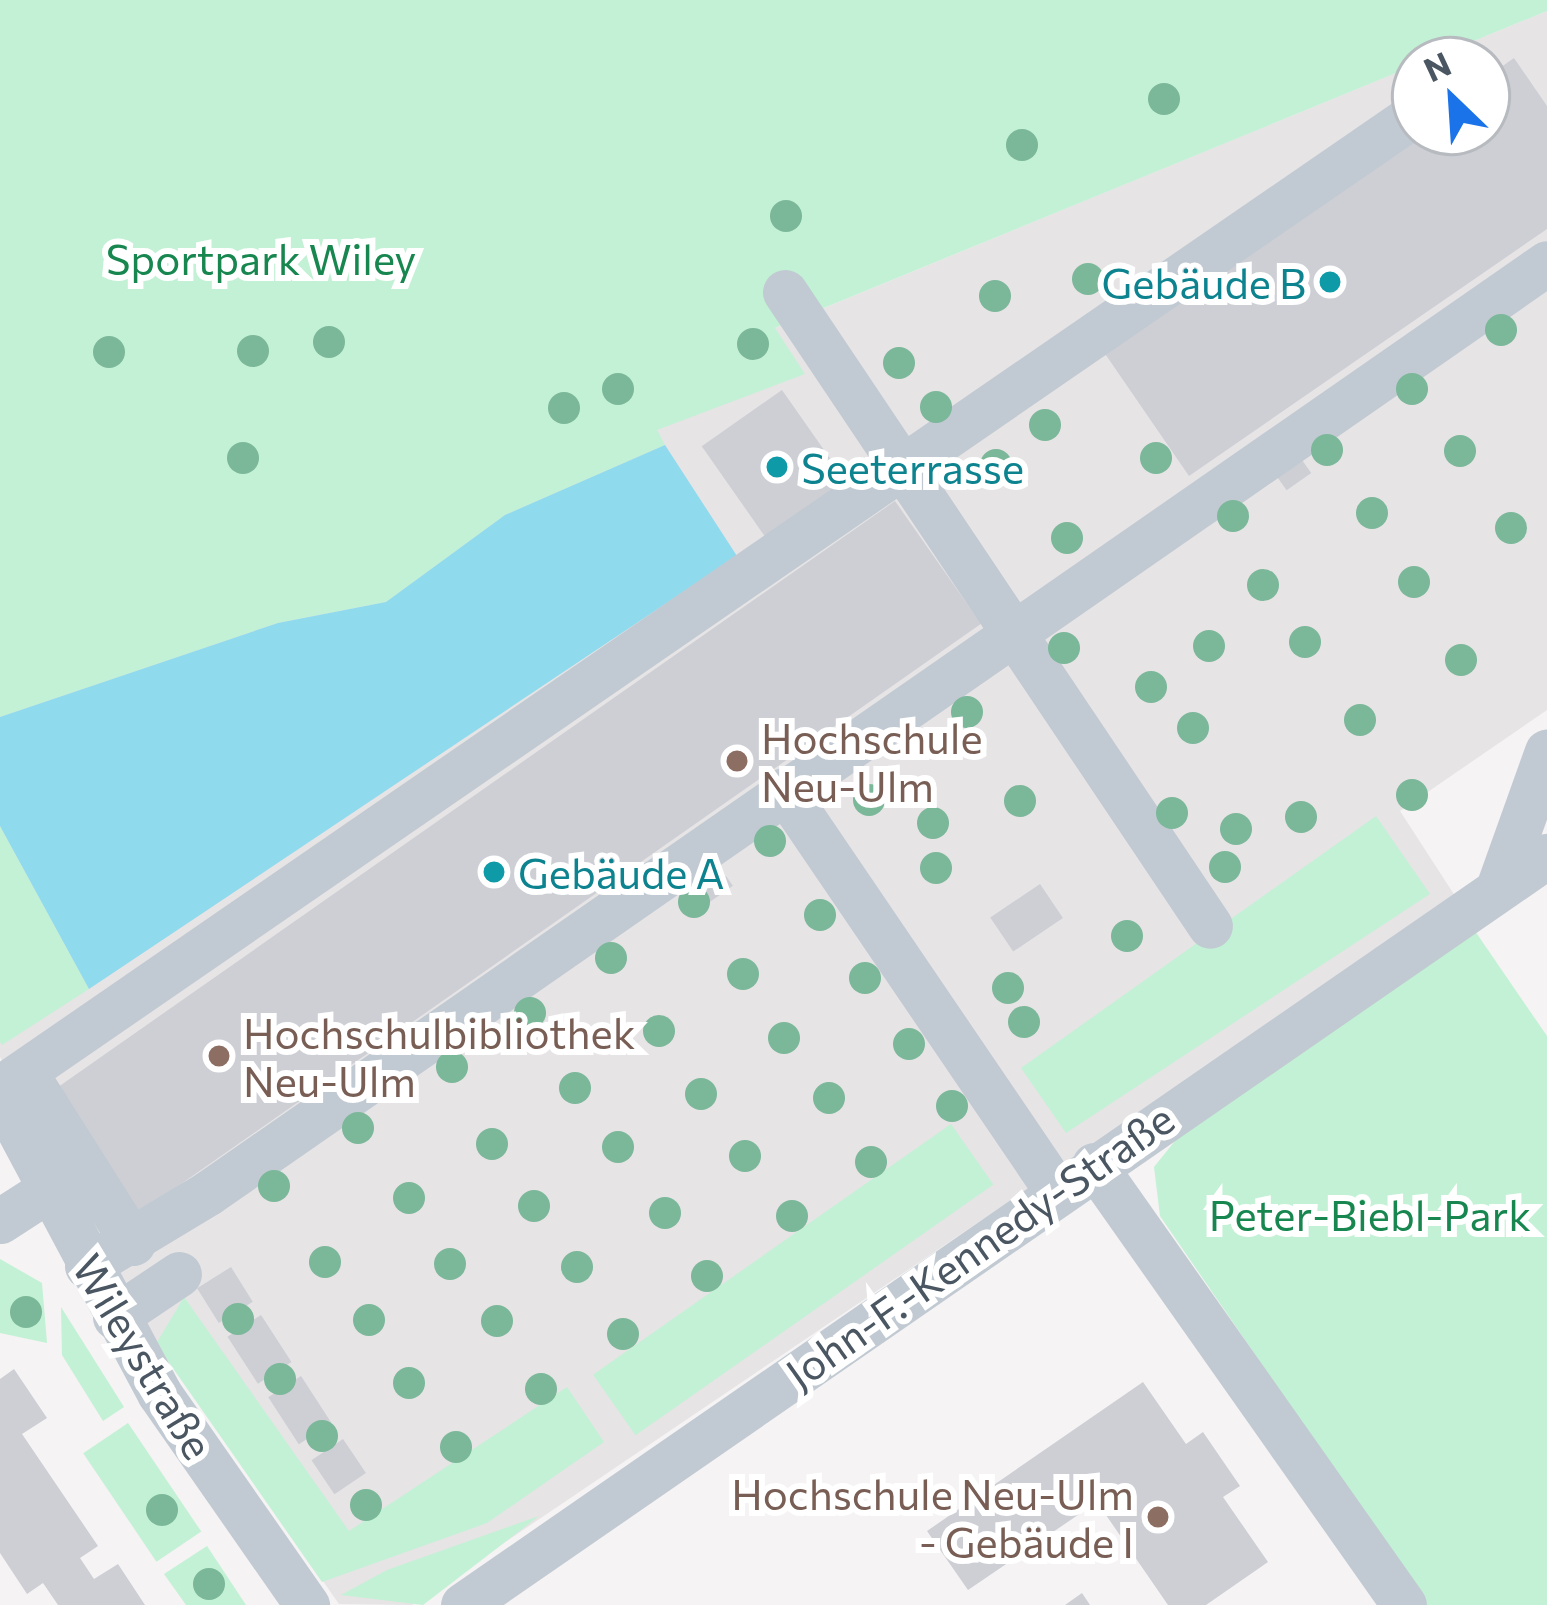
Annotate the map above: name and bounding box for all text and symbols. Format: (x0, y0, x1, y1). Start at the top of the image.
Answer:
north arrow (1391, 36, 1511, 156)
text: N (1417, 42, 1457, 89)
park label: Sportpark Wiley (106, 233, 416, 283)
place label: Gebäude B (1101, 257, 1306, 307)
marker: Gebäude B (1317, 269, 1343, 295)
place label: Seeterrasse (801, 442, 1024, 492)
marker: Seeterrasse (764, 454, 790, 480)
place label: Hochschule Neu-Ulm (761, 712, 983, 810)
marker: Hochschule Neu-Ulm (724, 748, 750, 774)
place label: Gebäude A (518, 847, 724, 897)
marker: Gebäude A (481, 859, 507, 885)
place label: Hochschulbibliothek Neu-Ulm (243, 1007, 635, 1106)
marker: Hochschulbibliothek Neu-Ulm (206, 1043, 232, 1069)
street label: John-F.-Kennedy-Straße (776, 1092, 1182, 1398)
park label: Peter-Biebl-Park (1209, 1189, 1531, 1239)
street label: Wileystraße (63, 1245, 225, 1467)
place label: Hochschule Neu-Ulm - Gebäude I (731, 1468, 1134, 1567)
marker: Hochschule Neu-Ulm - Gebäude I (1145, 1504, 1171, 1530)

